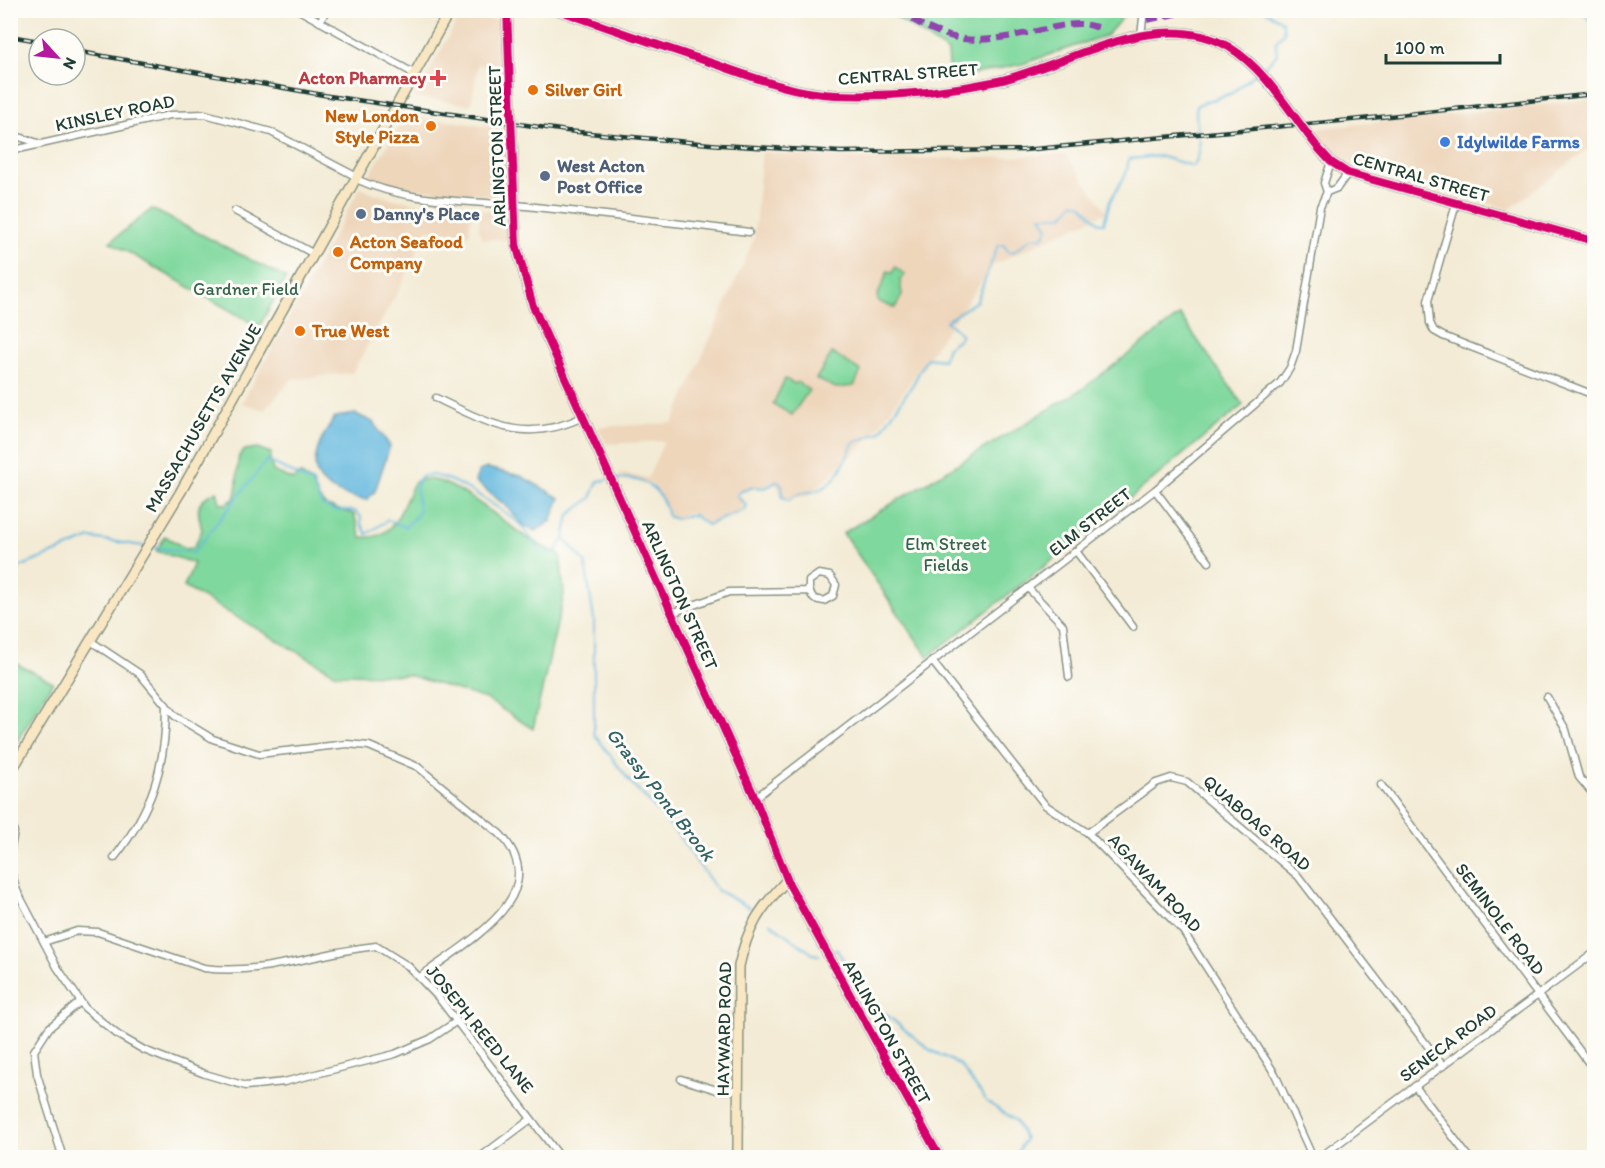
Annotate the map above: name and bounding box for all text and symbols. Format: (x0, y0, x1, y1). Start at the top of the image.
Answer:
north arrow (27, 27, 87, 87)
scale bar (1386, 27, 1500, 65)
text: 100 m (1395, 37, 1445, 59)
text: N (59, 54, 81, 73)
street label: CENTRAL STREET (837, 58, 979, 90)
street label: ARLINGTON STREET (483, 65, 511, 227)
place label: Acton Pharmacy (298, 67, 427, 89)
marker: Acton Pharmacy (431, 71, 445, 85)
place label: Silver Girl (545, 79, 623, 101)
marker: Silver Girl (526, 83, 540, 97)
street label: KINSLEY ROAD (53, 90, 177, 136)
place label: New London Style Pizza (325, 105, 420, 148)
marker: New London Style Pizza (424, 119, 438, 133)
place label: Idylwilde Farms (1457, 131, 1580, 153)
marker: Idylwilde Farms (1438, 135, 1452, 149)
street label: CENTRAL STREET (1350, 147, 1492, 207)
place label: West Acton Post Office (557, 155, 645, 198)
marker: West Acton Post Office (538, 169, 552, 183)
place label: Danny's Place (373, 203, 480, 225)
marker: Danny's Place (354, 207, 368, 221)
place label: Acton Seafood Company (349, 231, 463, 274)
marker: Acton Seafood Company (331, 245, 345, 259)
park label: Gardner Field (193, 278, 299, 300)
street label: MASSACHUSETTS AVENUE (140, 320, 266, 516)
place label: True West (311, 320, 390, 342)
marker: True West (293, 324, 307, 338)
street label: ELM STREET (1044, 483, 1136, 561)
street label: ARLINGTON STREET (637, 517, 723, 673)
park label: Elm Street Fields (905, 533, 987, 576)
water label: Grassy Pond Brook (601, 722, 722, 867)
street label: QUABOAG ROAD (1199, 770, 1315, 876)
street label: AGAWAM ROAD (1104, 829, 1206, 937)
street label: SEMINOLE ROAD (1451, 858, 1549, 980)
street label: ARLINGTON STREET (838, 956, 936, 1108)
street label: JOSEPH REED LANE (421, 960, 539, 1098)
street label: HAYWARD ROAD (712, 961, 736, 1097)
street label: SENECA ROAD (1395, 999, 1501, 1087)

